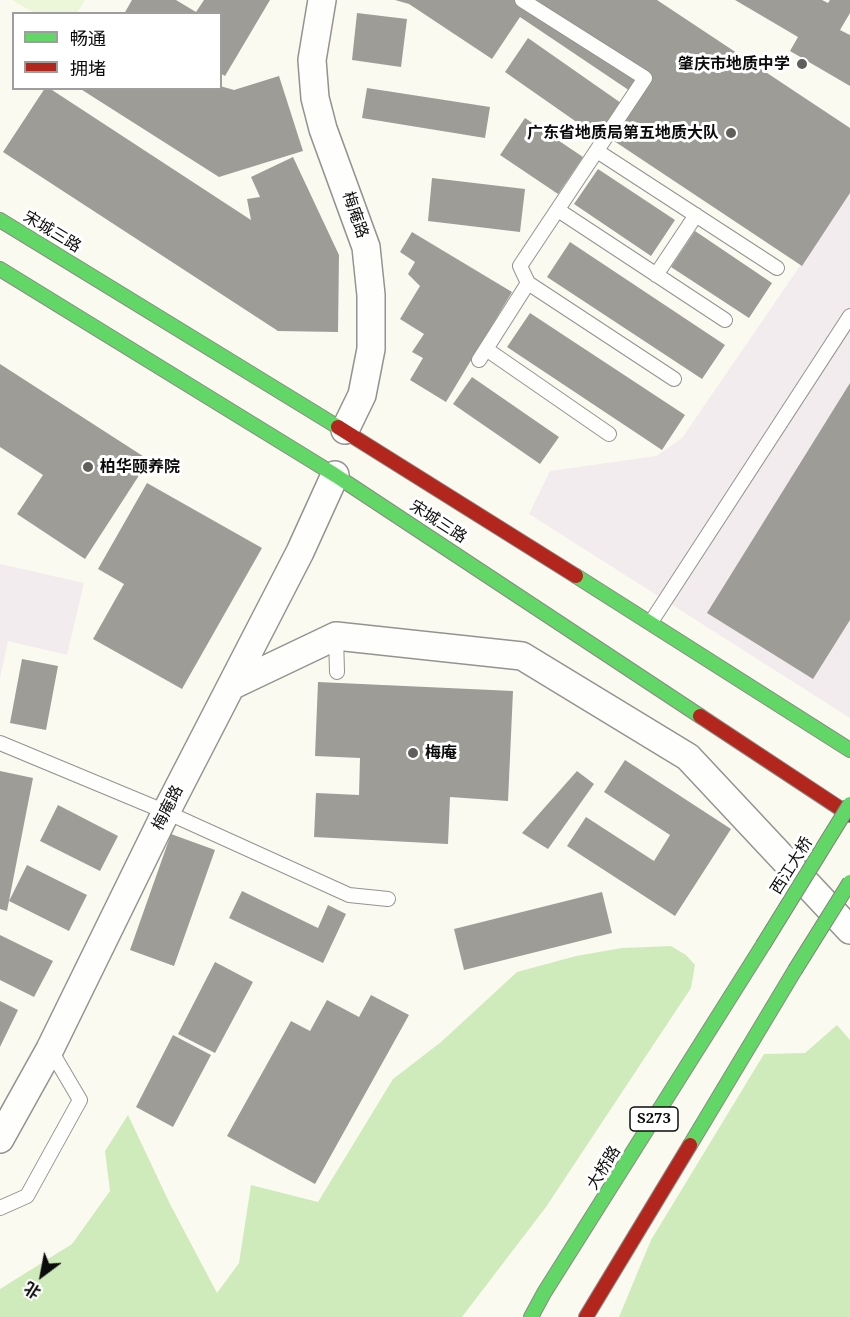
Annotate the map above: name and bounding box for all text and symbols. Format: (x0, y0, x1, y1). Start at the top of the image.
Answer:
legend (12, 12, 222, 90)
text: 畅通 (70, 26, 106, 50)
place label: 肇庆市地质中学 (678, 54, 790, 74)
text: 拥堵 (70, 56, 106, 80)
marker: 肇庆市地质中学 (795, 57, 809, 71)
place label: 广东省地质局第五地质大队 (527, 123, 719, 143)
marker: 广东省地质局第五地质大队 (724, 126, 738, 140)
street label: 梅庵路 (338, 189, 372, 241)
street label: 宋城三路 (20, 207, 84, 257)
place label: 柏华颐养院 (100, 457, 180, 477)
marker: 柏华颐养院 (81, 460, 95, 474)
street label: 宋城三路 (406, 497, 470, 547)
place label: 梅庵 (425, 743, 457, 763)
marker: 梅庵 (406, 746, 420, 760)
street label: 梅庵路 (149, 782, 187, 834)
street label: 西江大桥 (767, 834, 817, 898)
road number: S273 (630, 1107, 678, 1131)
street label: 大桥路 (583, 1143, 625, 1193)
north arrow (12, 1245, 72, 1305)
text: 北 (20, 1277, 45, 1304)

